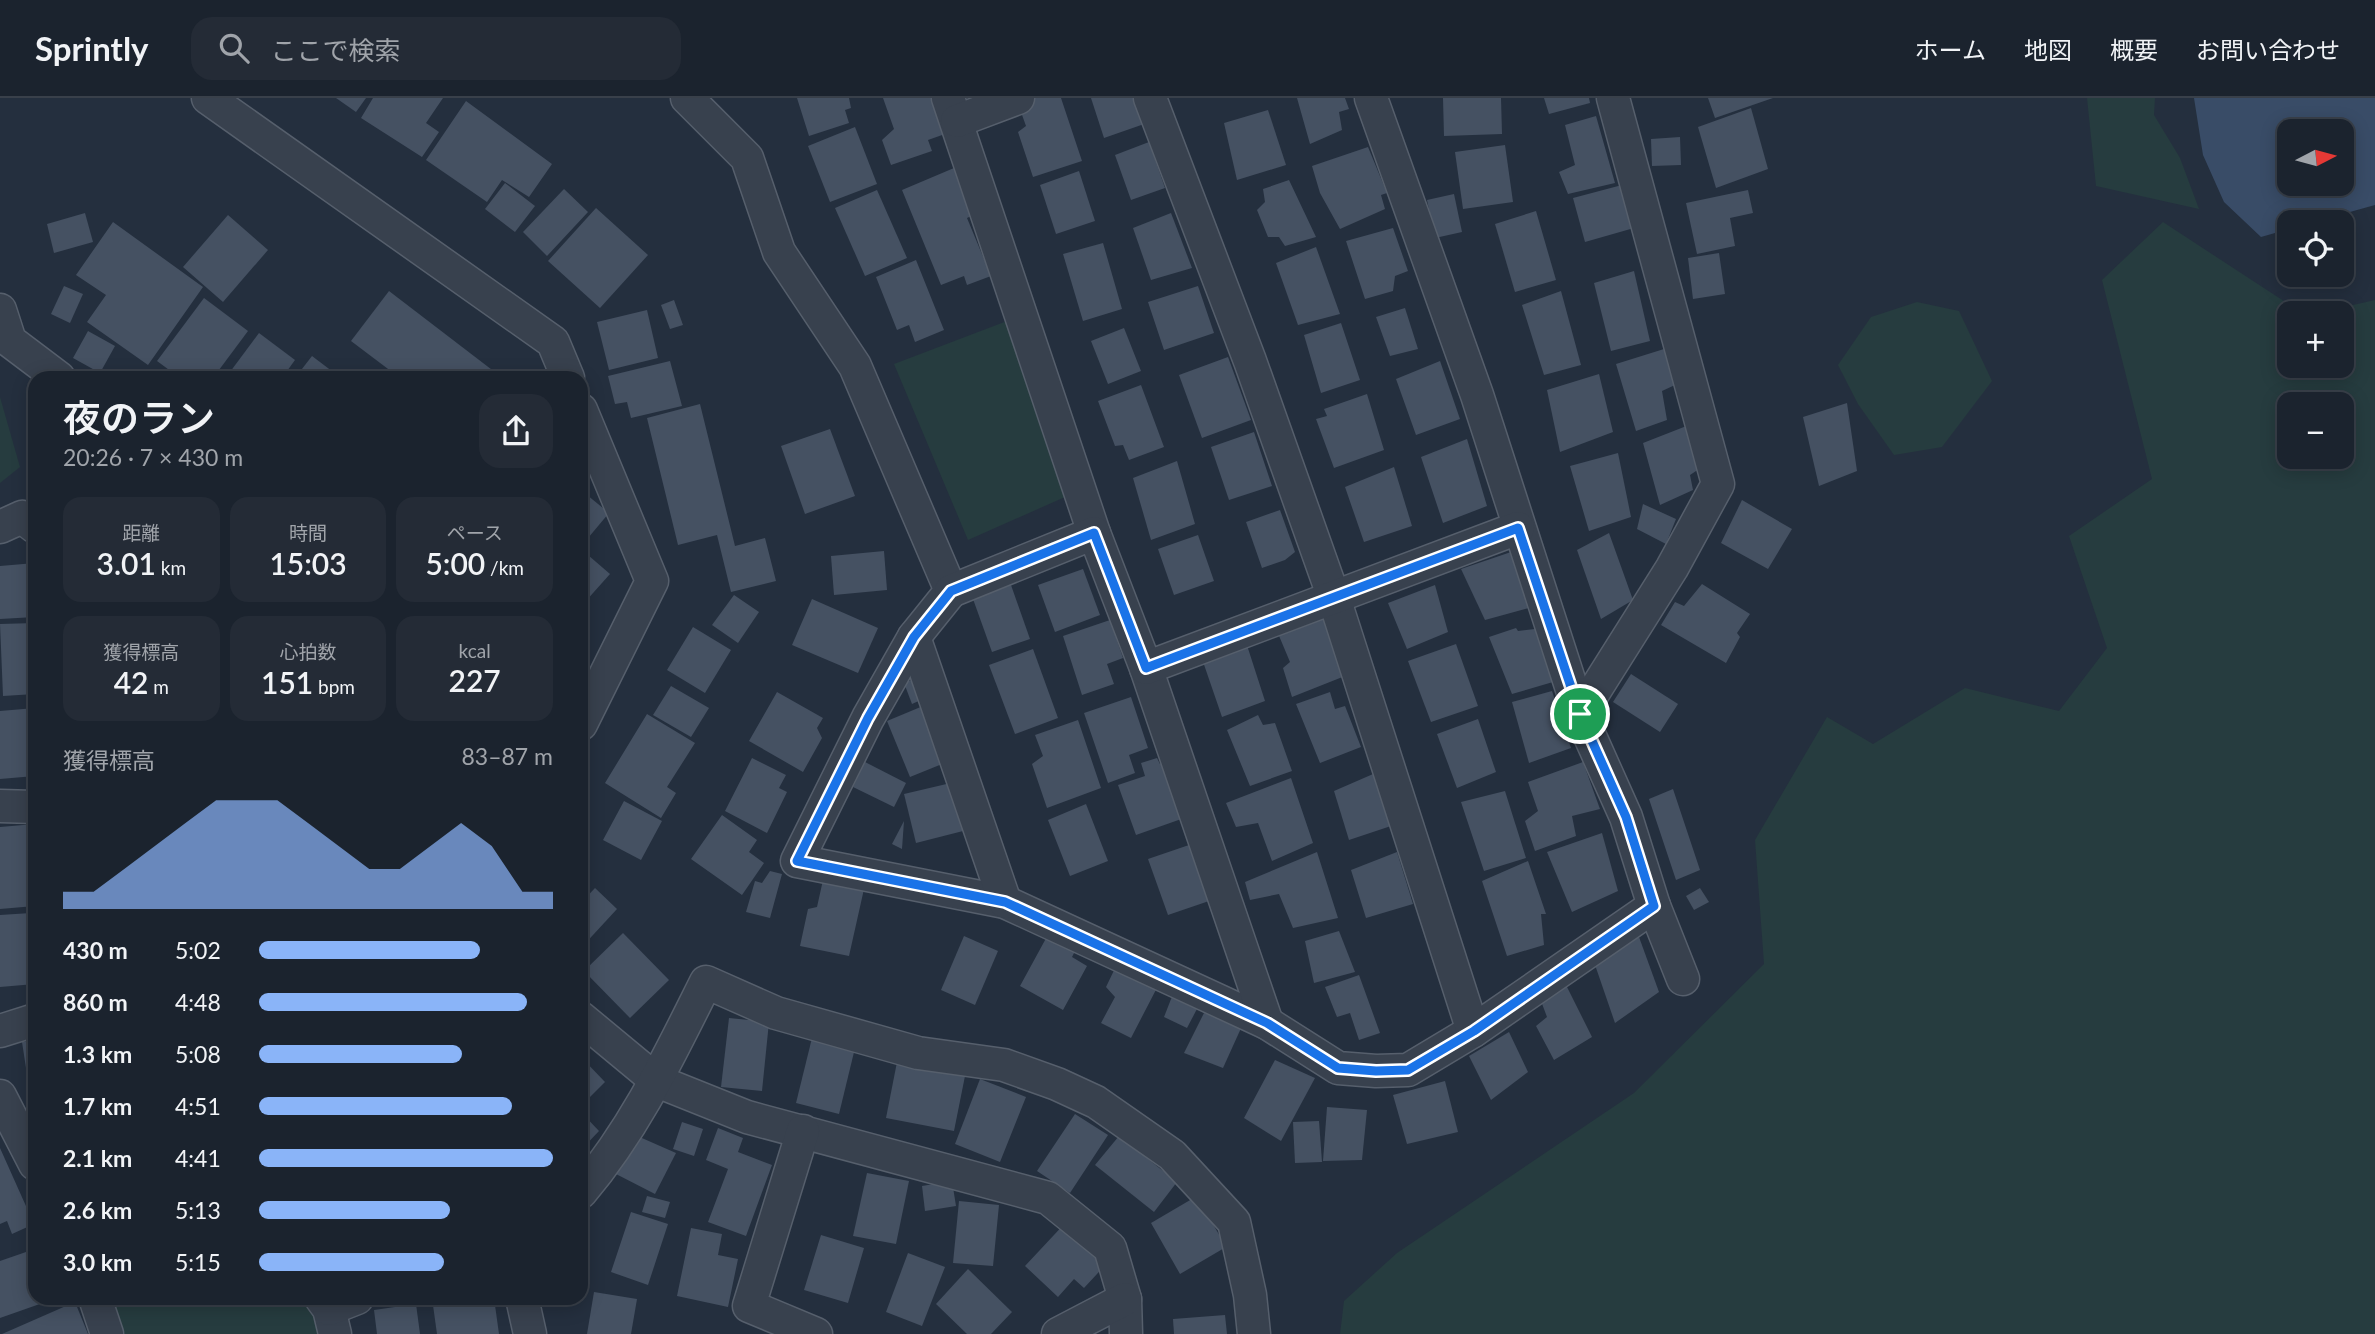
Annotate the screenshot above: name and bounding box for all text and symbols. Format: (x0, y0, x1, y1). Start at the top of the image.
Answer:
search box (191, 17, 681, 80)
text: Sprintly (35, 28, 149, 68)
icon: search (215, 29, 253, 67)
text: ここで検索 (271, 34, 401, 66)
text: ホーム (1915, 35, 1986, 64)
text: 地図 (2024, 35, 2072, 64)
text: 概要 (2110, 35, 2158, 64)
text: お問い合わせ (2196, 35, 2340, 64)
north arrow (2277, 119, 2354, 196)
map controls (2277, 119, 2354, 469)
button: locate (2277, 210, 2354, 287)
button: + (2277, 301, 2354, 378)
button: − (2277, 392, 2354, 469)
text: 夜のラン (63, 394, 215, 440)
button: share (479, 394, 553, 468)
text: 20:26 · 7 × 430 m (63, 443, 243, 471)
text: 距離 (122, 521, 160, 544)
text: 時間 (289, 521, 327, 544)
text: ペース (447, 521, 503, 544)
text: 3.01 (97, 545, 156, 581)
text: 15:03 (269, 545, 347, 581)
text: 5:00 (425, 545, 485, 581)
text: km (156, 556, 186, 579)
text: /km (485, 556, 524, 579)
text: kcal (459, 639, 491, 662)
text: 獲得標高 (103, 640, 179, 663)
text: 心拍数 (279, 640, 337, 663)
text: 227 (449, 662, 501, 698)
text: 42 (114, 664, 148, 700)
text: 151 (261, 664, 313, 700)
text: m (148, 675, 169, 698)
text: bpm (313, 675, 355, 698)
pin (1550, 684, 1610, 744)
icon: arrive (1561, 695, 1599, 733)
text: 83–87 m (461, 742, 553, 770)
text: 獲得標高 (63, 746, 155, 774)
text: 430 m (63, 936, 128, 964)
text: 5:02 (175, 936, 221, 964)
text: 860 m (63, 988, 128, 1016)
text: 4:48 (175, 988, 221, 1016)
text: 1.3 km (63, 1040, 132, 1068)
text: 5:08 (175, 1040, 221, 1068)
text: 1.7 km (63, 1092, 132, 1120)
text: 4:51 (175, 1092, 221, 1120)
text: 2.1 km (63, 1144, 132, 1172)
text: 4:41 (175, 1144, 221, 1172)
text: 2.6 km (63, 1196, 132, 1224)
text: 5:13 (175, 1196, 221, 1224)
text: 3.0 km (63, 1248, 132, 1276)
text: 5:15 (175, 1248, 221, 1276)

